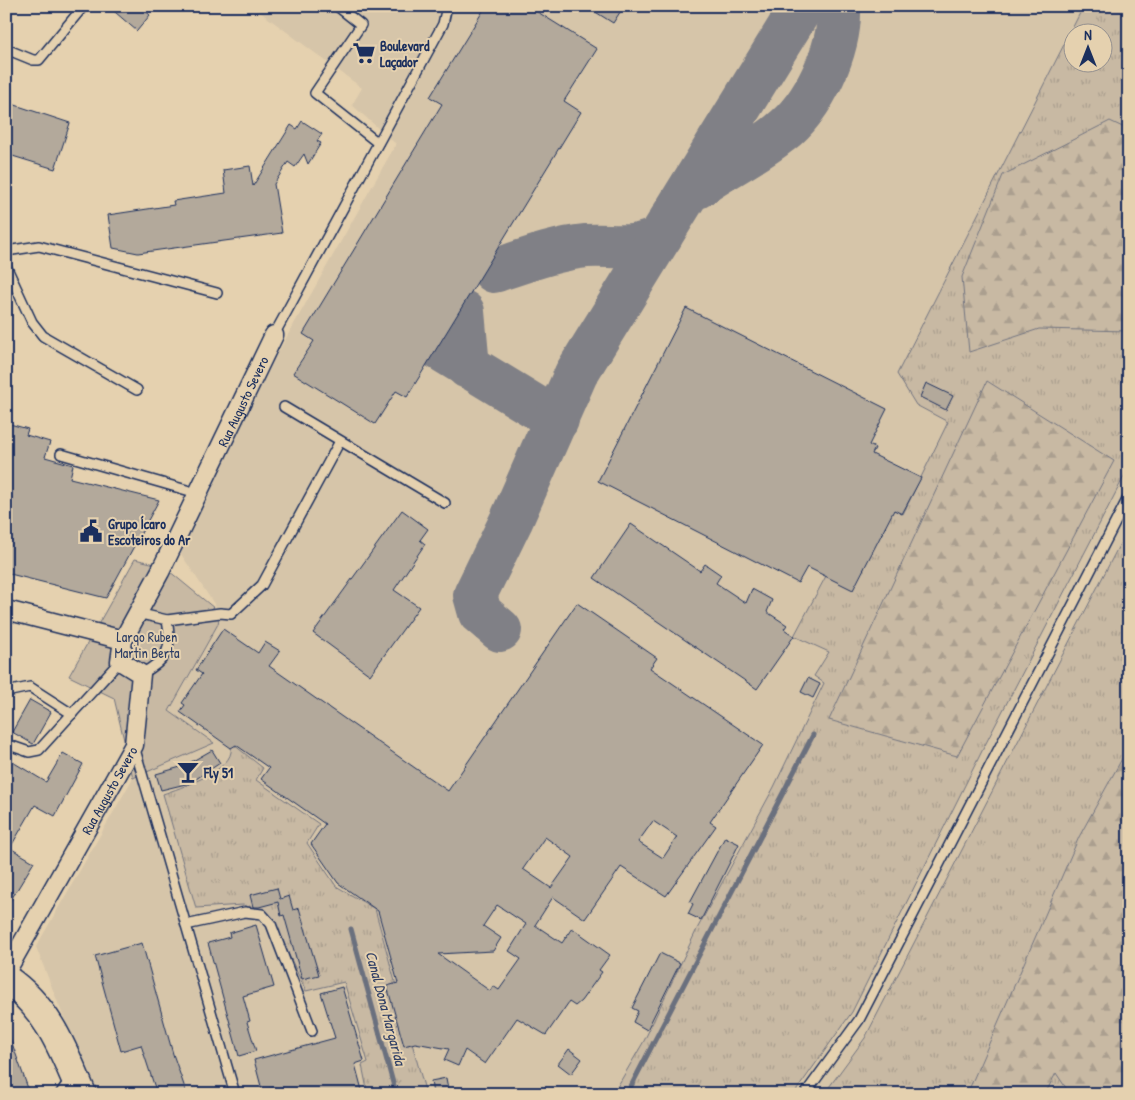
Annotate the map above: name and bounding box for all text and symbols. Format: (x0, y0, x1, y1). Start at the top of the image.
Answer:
north arrow (1062, 22, 1112, 72)
text: N (1084, 25, 1092, 44)
place label: Boulevard Laçador (380, 36, 430, 71)
supermarket icon: Boulevard Laçador (351, 40, 377, 66)
street label: Rua Augusto Severo (212, 352, 272, 449)
place label: Grupo Ícaro Escoteiros do Ar (108, 514, 191, 549)
public building icon: Grupo Ícaro Escoteiros do Ar (78, 518, 104, 544)
park label: Largo Ruben Martin Berta (114, 627, 180, 662)
street label: Rua Augusto Severo (76, 742, 141, 837)
bar icon: Fly 51 (175, 759, 201, 785)
place label: Fly 51 (203, 763, 233, 784)
water label: Canal Dona Margarida (361, 949, 412, 1070)

